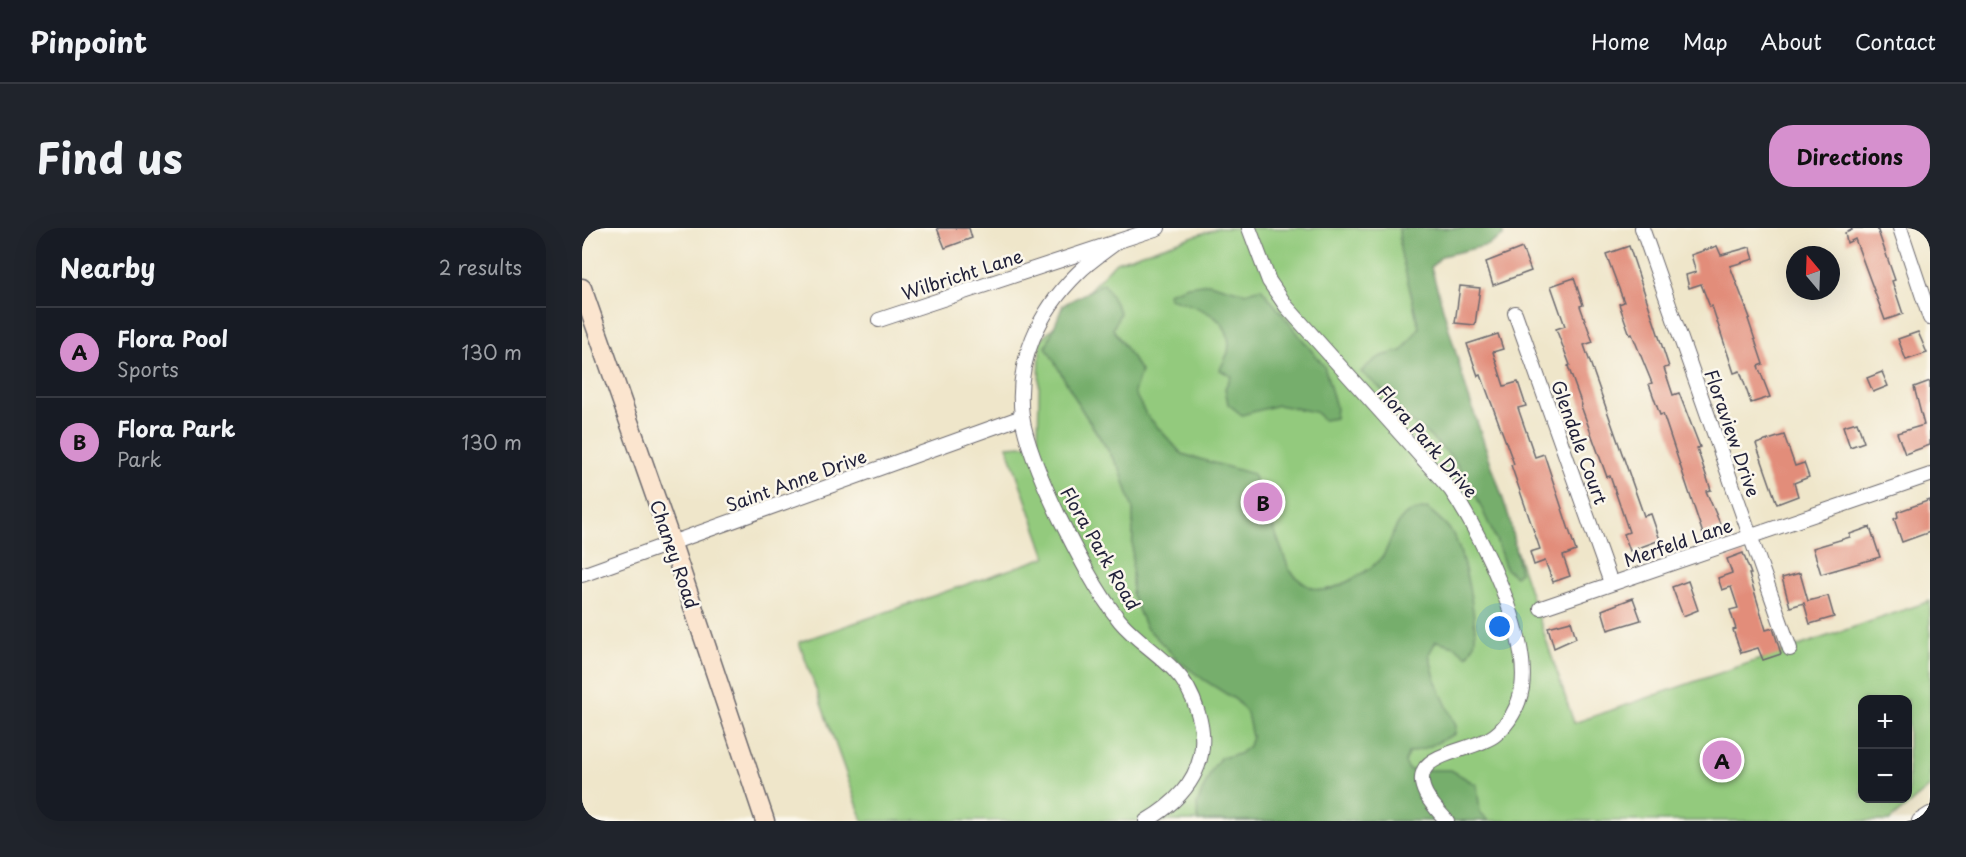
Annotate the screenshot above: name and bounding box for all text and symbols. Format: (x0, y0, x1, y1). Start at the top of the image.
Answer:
text: Pinpoint (30, 20, 147, 63)
text: Home (1591, 25, 1650, 57)
text: Map (1683, 25, 1728, 57)
text: About (1761, 25, 1822, 57)
text: Contact (1855, 25, 1936, 57)
text: Find us (36, 125, 183, 188)
button: Directions (1769, 125, 1930, 187)
street label: Wilbricht Lane (898, 242, 1026, 306)
north arrow (1786, 246, 1840, 300)
text: Nearby (60, 248, 155, 287)
text: 2 results (439, 252, 522, 282)
text: Flora Pool (117, 321, 228, 354)
text: A (72, 337, 87, 367)
text: 130 m (462, 337, 522, 367)
text: Sports (117, 354, 179, 384)
street label: Floraview Drive (1699, 366, 1767, 500)
street label: Glendale Court (1545, 376, 1615, 508)
street label: Flora Park Drive (1371, 379, 1485, 503)
text: Flora Park (117, 411, 235, 444)
text: B (73, 427, 86, 457)
text: 130 m (462, 427, 522, 457)
street label: Saint Anne Drive (722, 442, 870, 518)
text: Park (117, 444, 162, 474)
pin: B (1244, 480, 1282, 524)
street label: Flora Park Road (1055, 481, 1147, 615)
street label: Chaney Road (644, 496, 706, 612)
street label: Merfeld Lane (1620, 511, 1736, 573)
your location (1485, 612, 1514, 641)
map controls (1858, 695, 1912, 803)
button: + (1858, 695, 1912, 749)
pin: A (1702, 738, 1742, 782)
button: − (1858, 749, 1912, 803)

